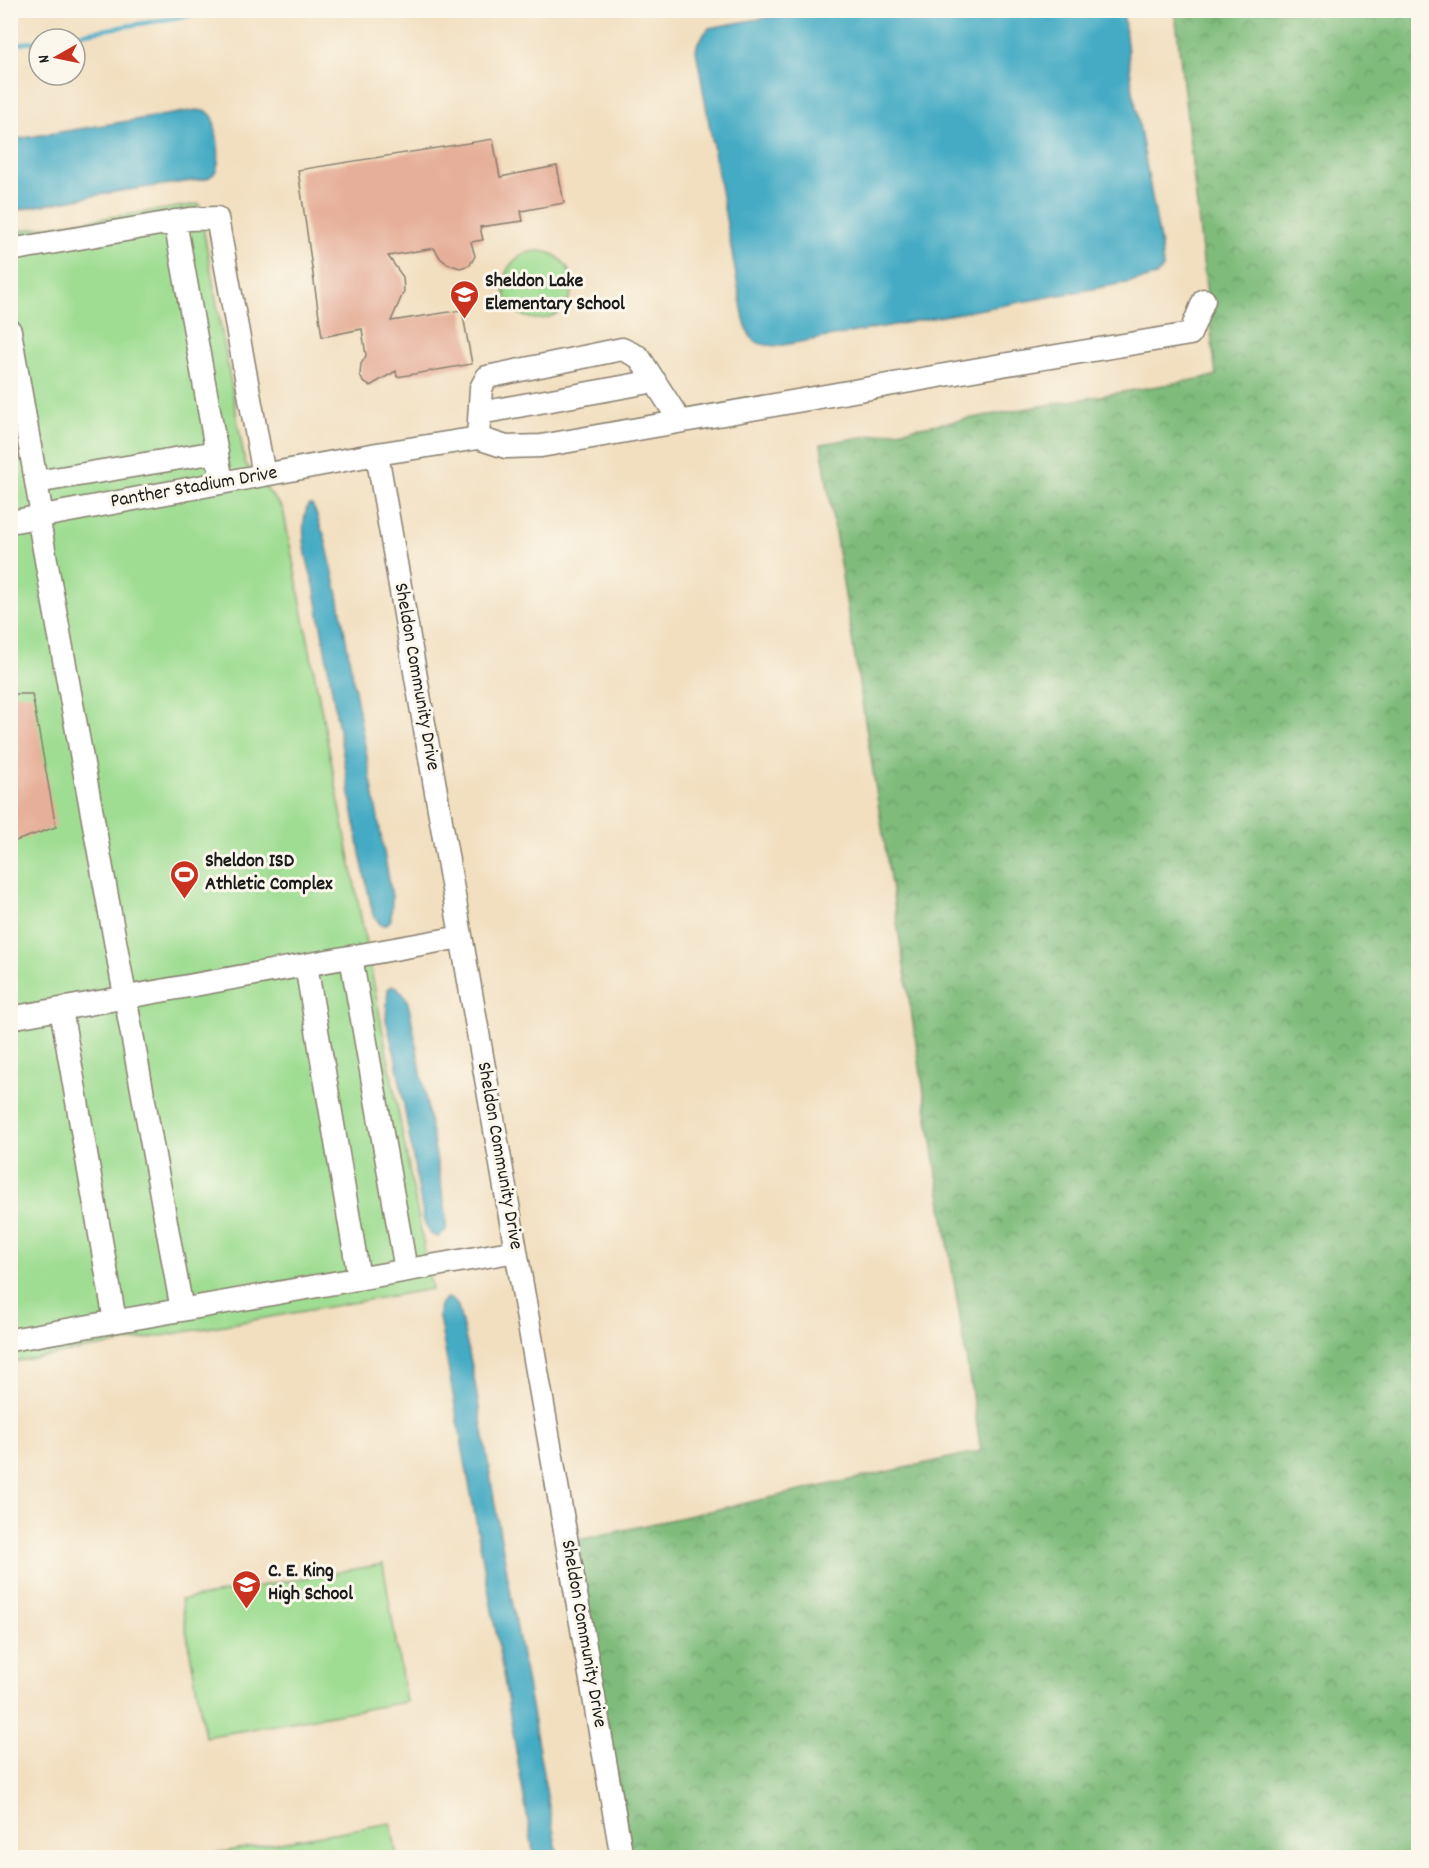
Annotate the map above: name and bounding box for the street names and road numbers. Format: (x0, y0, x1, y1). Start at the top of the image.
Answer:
street label: Panther Stadium Drive (108, 459, 280, 516)
street label: Sheldon Community Drive (386, 581, 446, 773)
street label: Sheldon Community Drive (469, 1060, 529, 1252)
street label: Sheldon Community Drive (553, 1538, 613, 1730)

